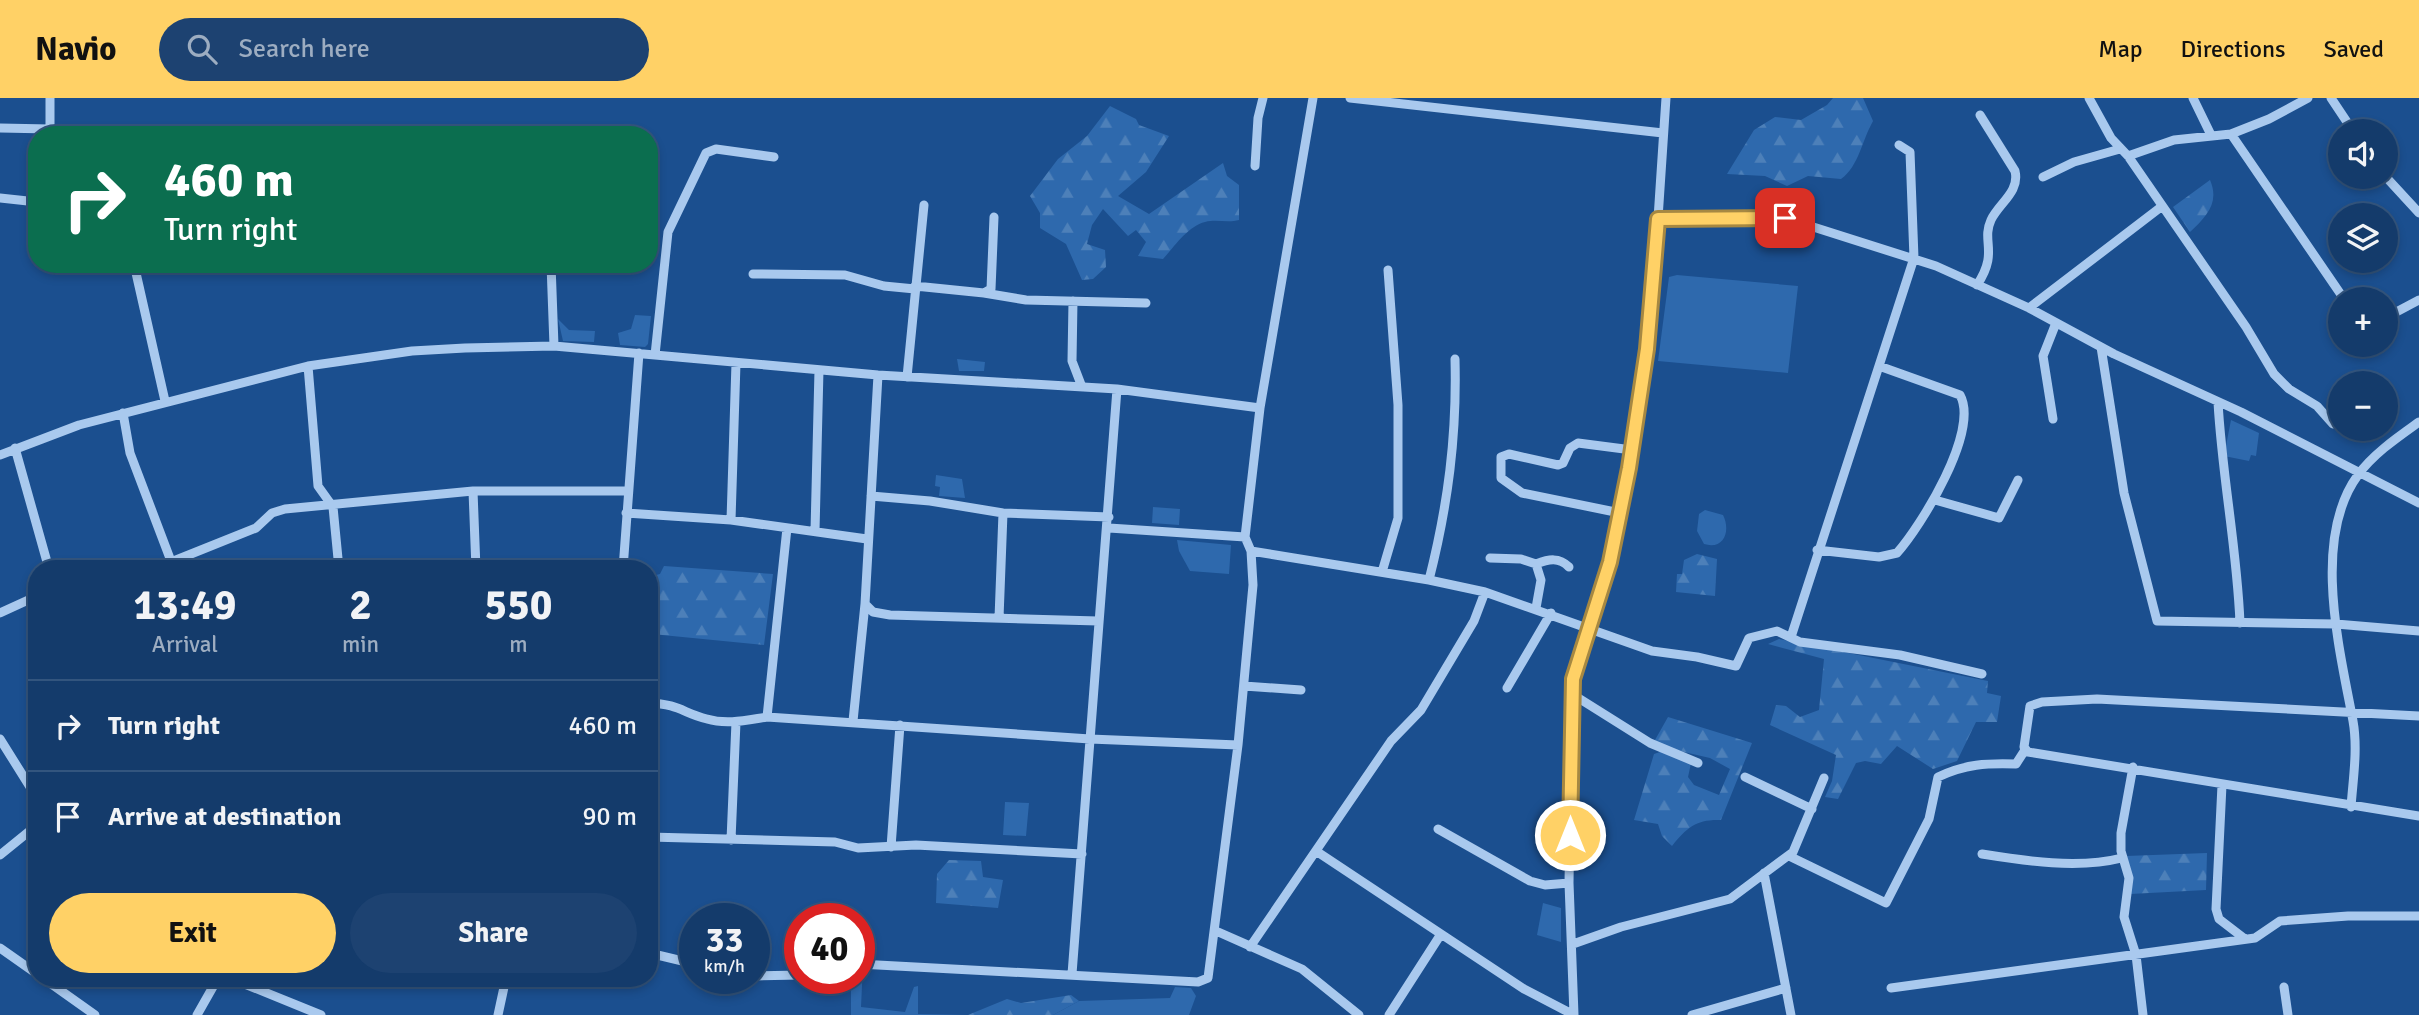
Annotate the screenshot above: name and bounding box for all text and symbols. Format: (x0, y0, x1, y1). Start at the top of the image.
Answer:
search box (159, 18, 649, 81)
text: Navio (35, 29, 117, 70)
icon: search (183, 30, 221, 68)
text: Search here (239, 33, 370, 65)
text: Map (2098, 34, 2143, 64)
text: Directions (2181, 34, 2286, 64)
text: Saved (2324, 34, 2384, 64)
map controls (2328, 119, 2398, 441)
button: sound (2328, 119, 2398, 189)
text: 460 m (164, 150, 294, 210)
icon: right (49, 154, 140, 245)
pin (1755, 188, 1815, 248)
icon: arrive (1766, 199, 1804, 237)
button: layers (2328, 203, 2398, 273)
text: Turn right (164, 210, 297, 249)
button: + (2328, 287, 2398, 357)
button: − (2328, 371, 2398, 441)
text: 13:49 (133, 580, 237, 631)
text: 2 (349, 580, 372, 631)
text: 550 (484, 580, 553, 631)
text: Arrival (152, 630, 218, 659)
text: min (342, 630, 379, 659)
text: m (509, 630, 528, 659)
icon: right (49, 707, 87, 745)
text: Turn right (108, 710, 220, 742)
text: 460 m (568, 710, 637, 742)
icon: arrive (49, 798, 87, 836)
position arrow (1533, 798, 1607, 872)
text: Arrive at destination (108, 801, 341, 833)
text: 90 m (582, 801, 637, 833)
button: Exit (49, 893, 336, 973)
button: Share (350, 893, 637, 973)
speed limit sign: 40 (784, 903, 875, 994)
text: 33 (706, 918, 743, 961)
text: km/h (704, 955, 745, 977)

